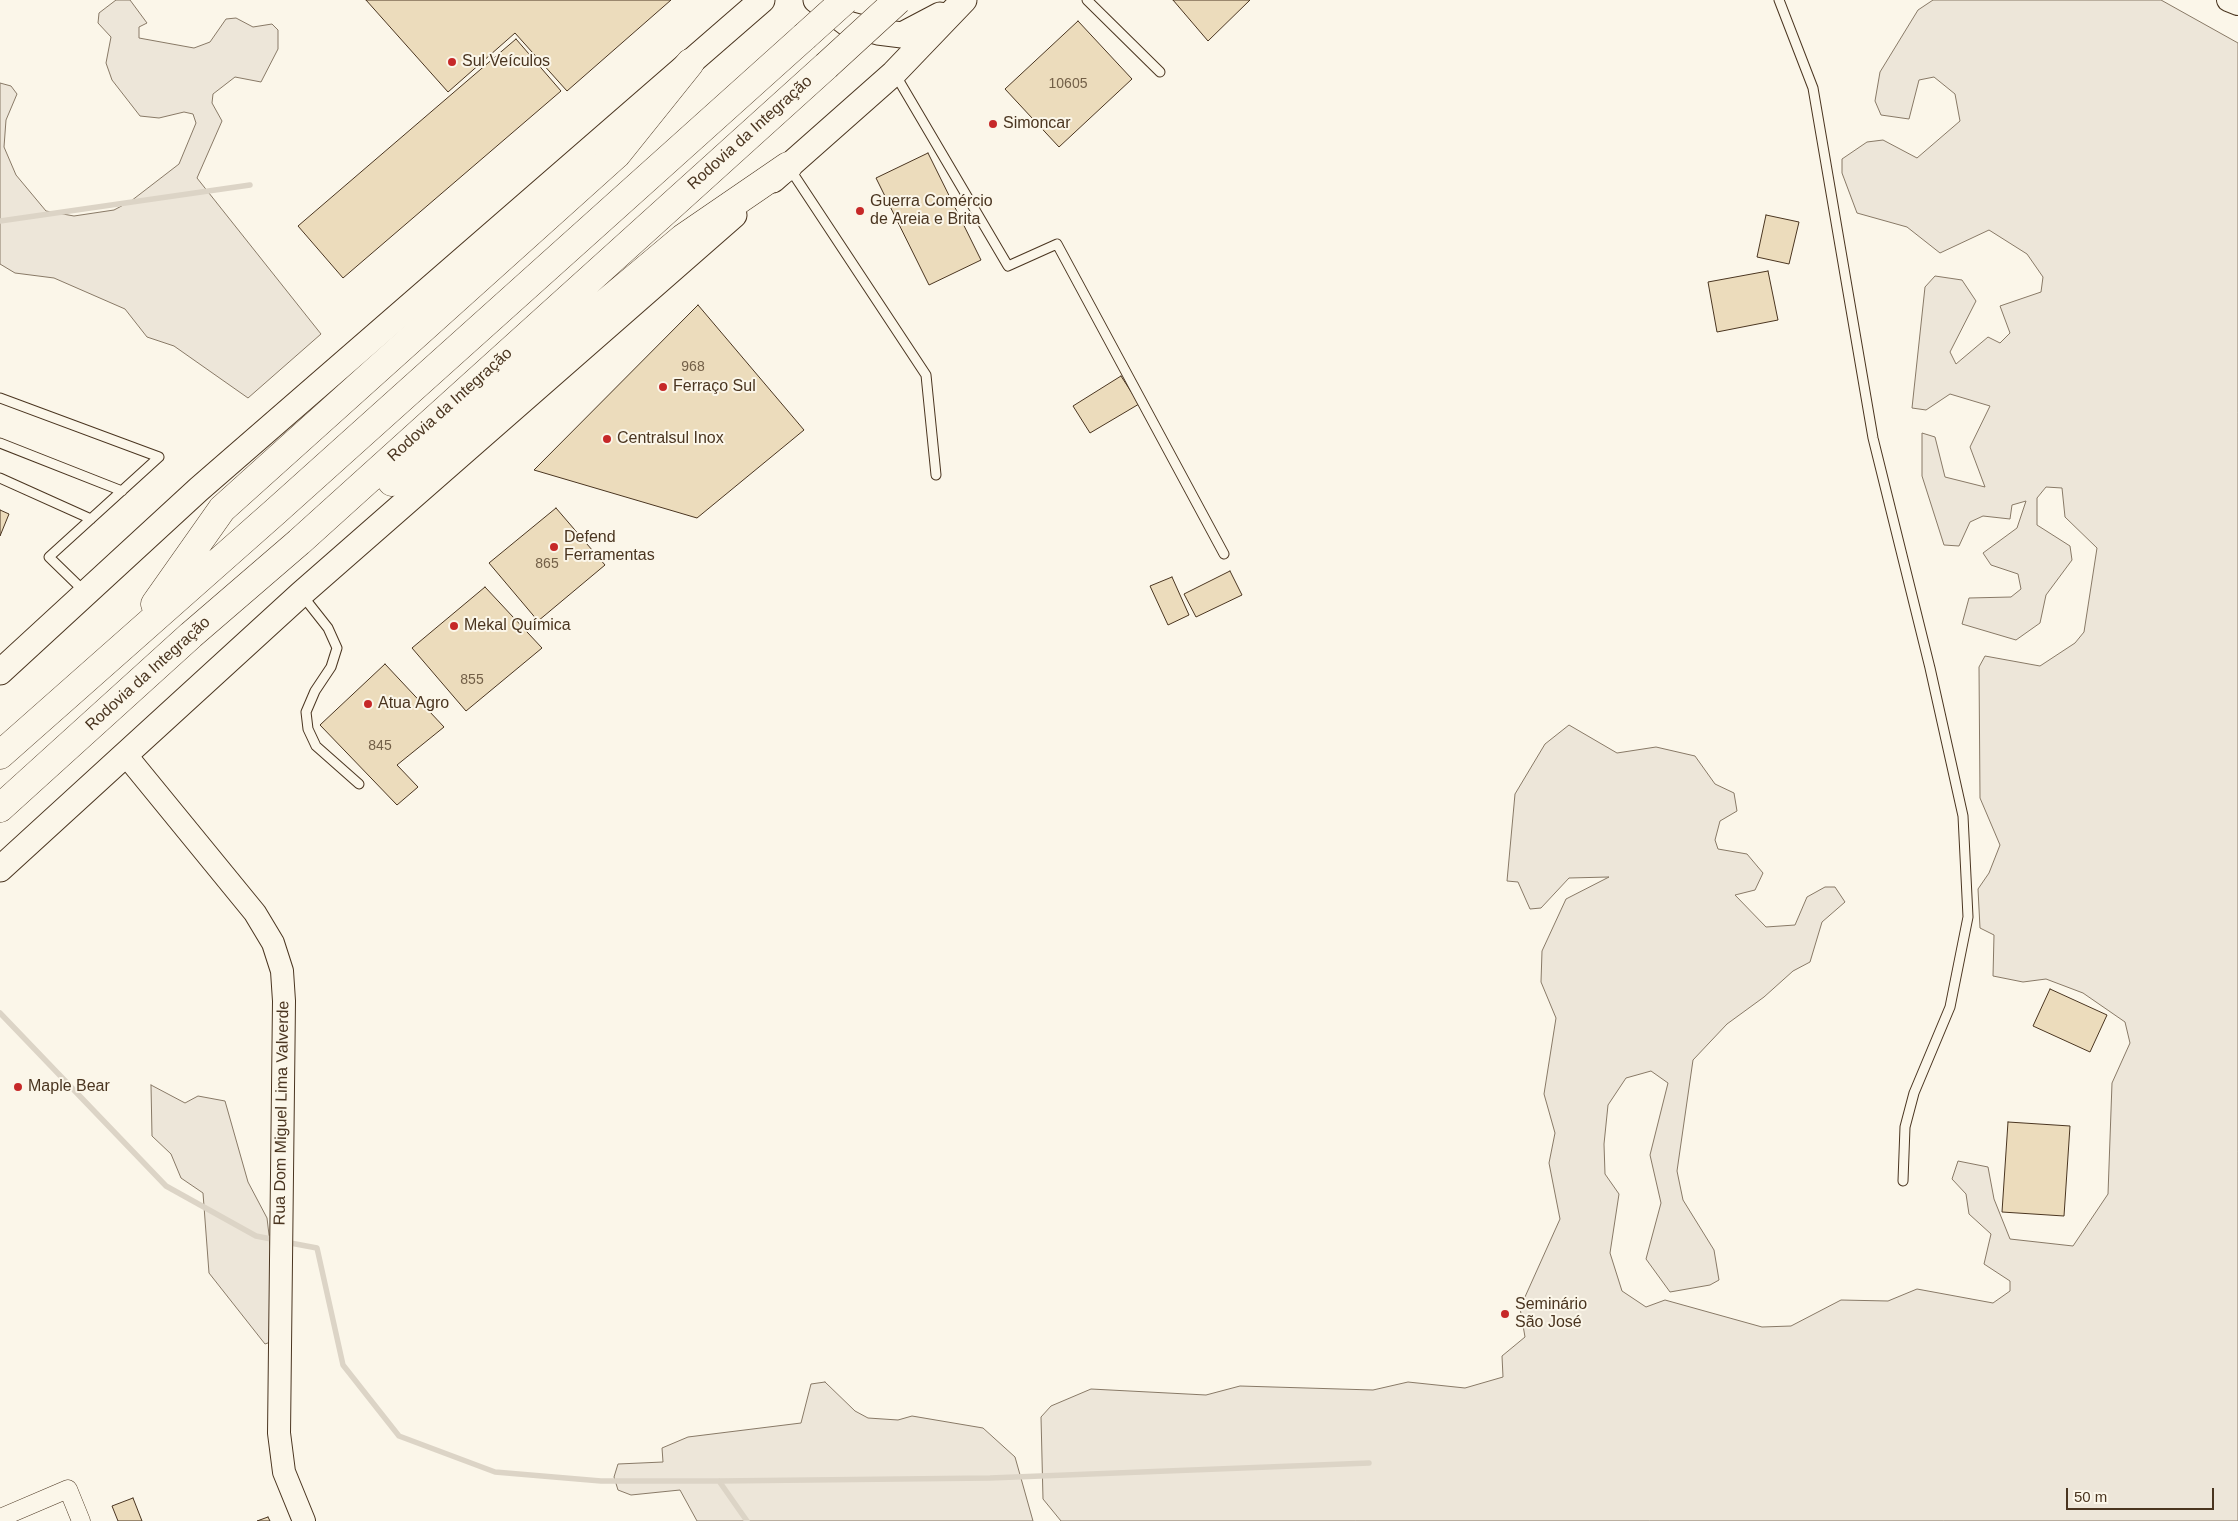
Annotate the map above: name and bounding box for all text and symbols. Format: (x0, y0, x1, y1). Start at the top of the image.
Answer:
place label: Sul Veículos (462, 52, 550, 72)
marker: Sul Veículos (446, 56, 458, 68)
street label: Rodovia da Integração (684, 72, 816, 194)
house number: 10605 (1049, 76, 1087, 92)
place label: Simoncar (1003, 114, 1071, 134)
marker: Simoncar (987, 118, 999, 130)
place label: Guerra Comércio de Areia e Brita (870, 192, 993, 230)
marker: Guerra Comércio de Areia e Brita (854, 205, 866, 217)
street label: Rodovia da Integração (384, 344, 516, 466)
house number: 968 (681, 359, 705, 375)
place label: Ferraço Sul (673, 377, 756, 397)
marker: Ferraço Sul (657, 381, 669, 393)
place label: Centralsul Inox (617, 429, 724, 449)
marker: Centralsul Inox (601, 433, 613, 445)
place label: Defend Ferramentas (564, 528, 655, 566)
marker: Defend Ferramentas (548, 541, 560, 553)
house number: 865 (535, 556, 559, 572)
street label: Rodovia da Integração (82, 613, 214, 735)
place label: Mekal Química (464, 616, 571, 636)
marker: Mekal Química (448, 620, 460, 632)
house number: 855 (460, 672, 484, 688)
place label: Atua Agro (378, 694, 449, 714)
marker: Atua Agro (362, 698, 374, 710)
house number: 845 (368, 738, 392, 754)
street label: Rua Dom Miguel Lima Valverde (270, 1001, 294, 1225)
place label: Maple Bear (28, 1077, 110, 1097)
marker: Maple Bear (12, 1081, 24, 1093)
place label: Seminário São José (1515, 1295, 1587, 1333)
marker: Seminário São José (1499, 1308, 1511, 1320)
scale bar (2068, 1478, 2216, 1510)
text: 50 m (2074, 1488, 2107, 1505)

